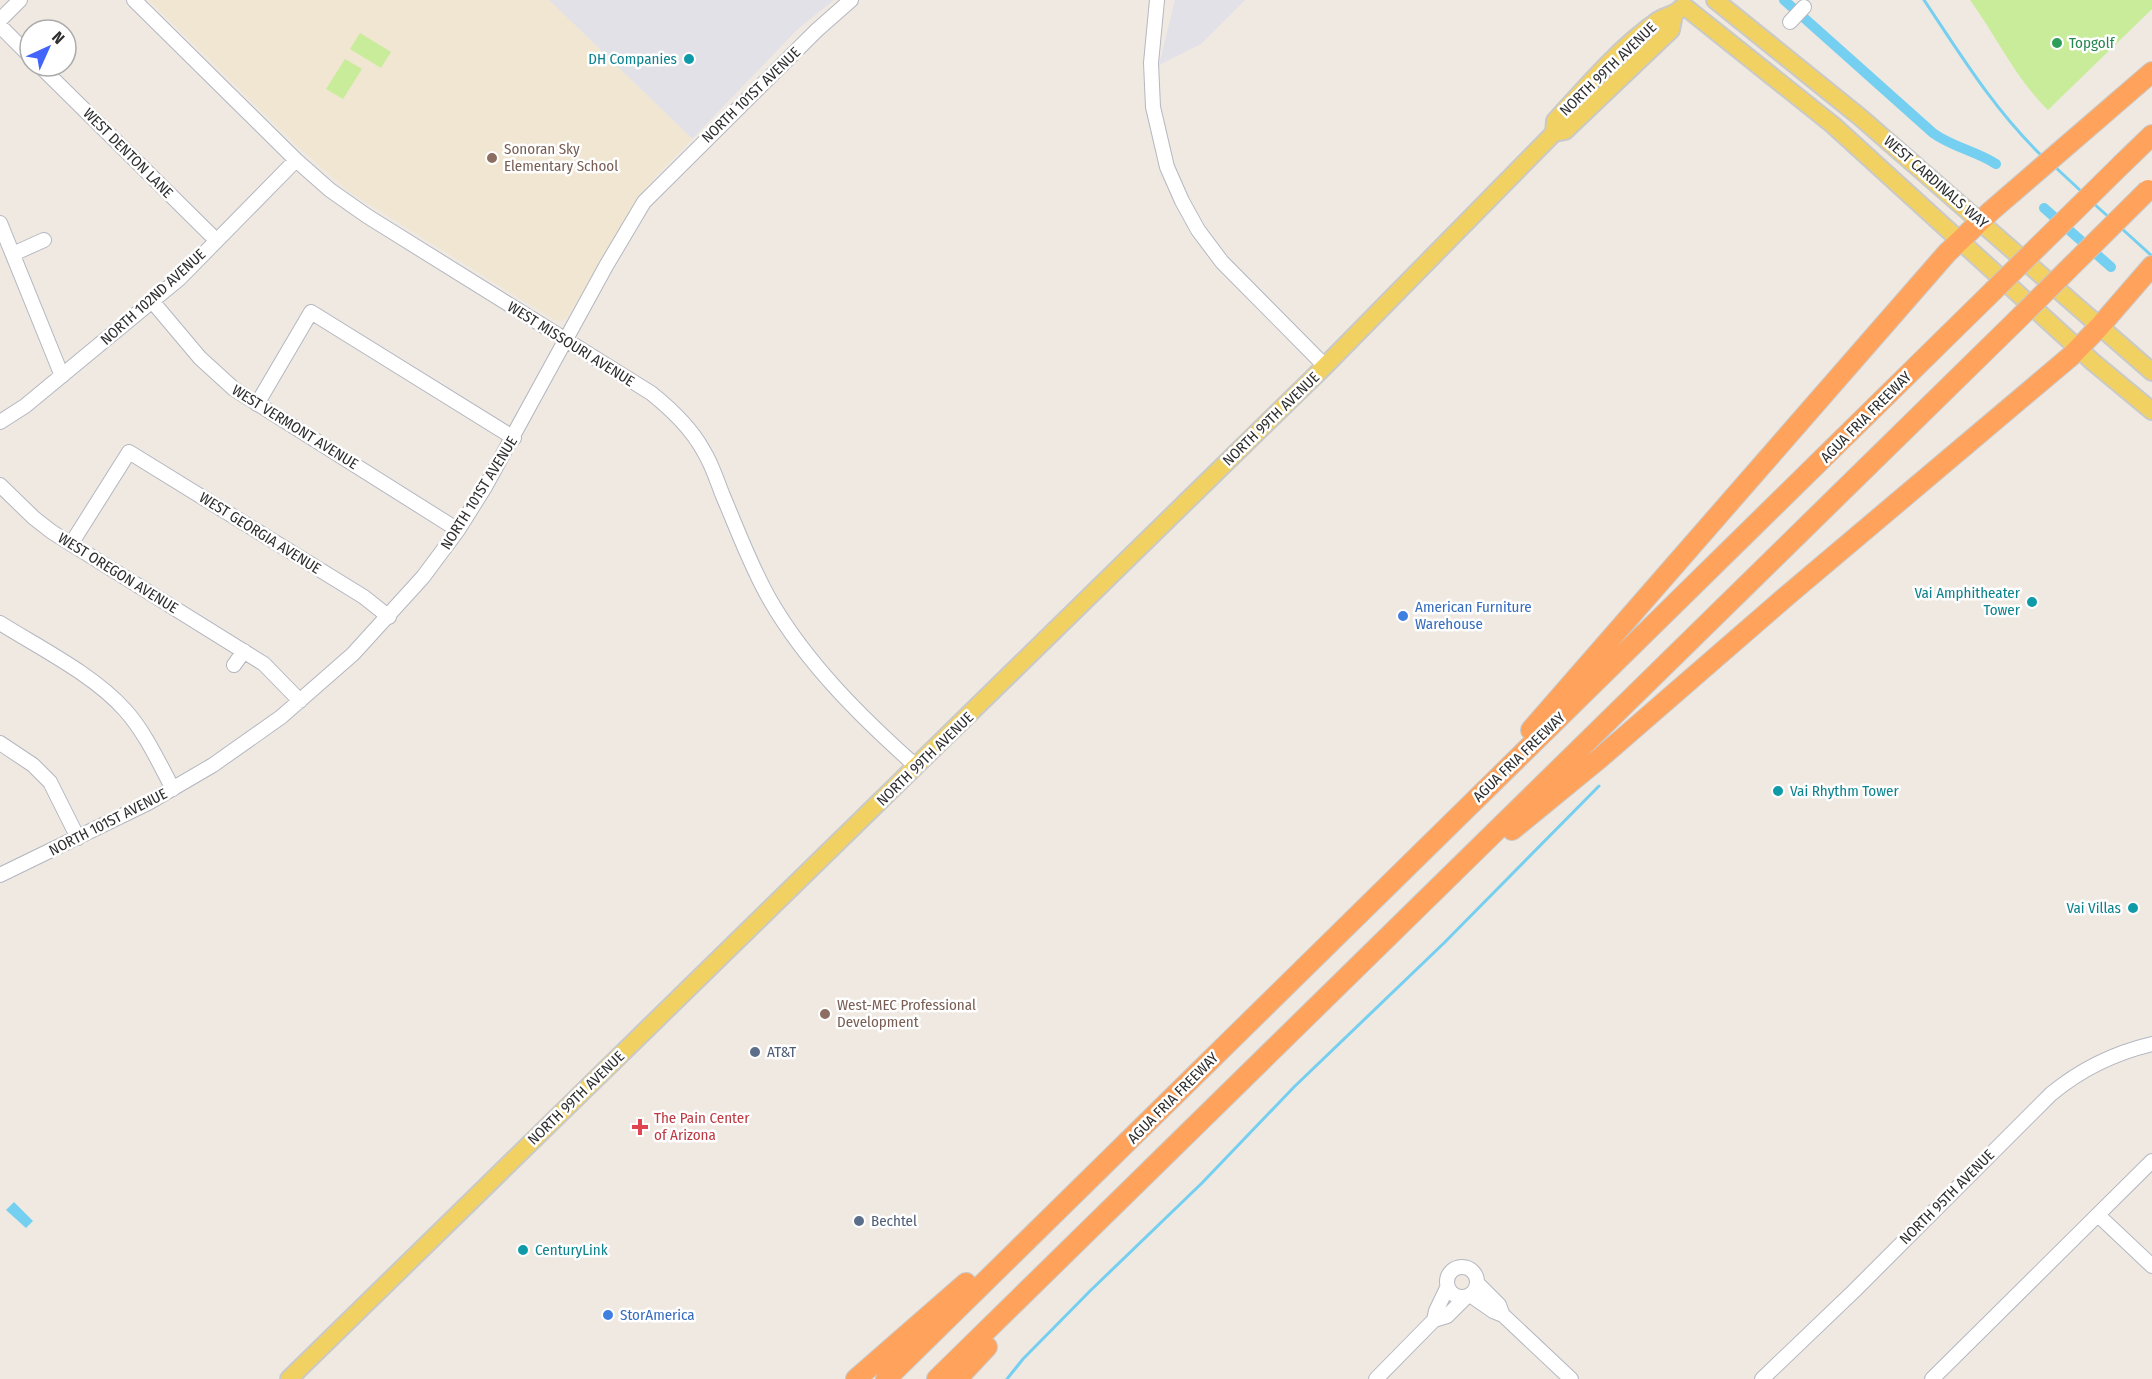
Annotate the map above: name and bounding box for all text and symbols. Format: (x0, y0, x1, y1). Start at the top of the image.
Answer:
north arrow (18, 18, 78, 78)
street label: NORTH 99TH AVENUE (1556, 18, 1660, 120)
text: N (48, 28, 68, 48)
place label: Topgolf (2069, 34, 2116, 52)
marker: Topgolf (2050, 36, 2064, 50)
street label: NORTH 101ST AVENUE (698, 43, 804, 147)
place label: DH Companies (588, 50, 677, 68)
marker: DH Companies (682, 52, 696, 66)
street label: WEST DENTON LANE (79, 104, 177, 202)
street label: WEST CARDINALS WAY (1880, 132, 1992, 233)
place label: Sonoran Sky Elementary School (504, 140, 618, 175)
marker: Sonoran Sky Elementary School (485, 151, 499, 165)
street label: NORTH 102ND AVENUE (97, 245, 209, 349)
street label: WEST MISSOURI AVENUE (504, 298, 638, 390)
street label: AGUA FRIA FREEWAY (1817, 367, 1916, 466)
street label: NORTH 99TH AVENUE (1219, 368, 1323, 470)
street label: WEST VERMONT AVENUE (229, 381, 361, 473)
street label: NORTH 101ST AVENUE (437, 433, 521, 553)
street label: WEST GEORGIA AVENUE (196, 488, 324, 578)
street label: WEST OREGON AVENUE (55, 529, 181, 617)
place label: Vai Amphitheater Tower (1914, 584, 2021, 619)
marker: Vai Amphitheater Tower (2025, 595, 2039, 609)
place label: American Furniture Warehouse (1415, 598, 1532, 633)
marker: American Furniture Warehouse (1396, 609, 1410, 623)
street label: NORTH 99TH AVENUE (873, 708, 977, 810)
street label: AGUA FRIA FREEWAY (1469, 708, 1569, 806)
place label: Vai Rhythm Tower (1790, 782, 1899, 800)
street label: NORTH 101ST AVENUE (46, 784, 170, 860)
marker: Vai Rhythm Tower (1771, 784, 1785, 798)
place label: Vai Villas (2066, 899, 2121, 917)
marker: Vai Villas (2126, 901, 2140, 915)
place label: West-MEC Professional Development (837, 996, 976, 1031)
marker: West-MEC Professional Development (818, 1007, 832, 1021)
place label: AT&T (767, 1043, 796, 1061)
marker: AT&T (748, 1045, 762, 1059)
street label: NORTH 99TH AVENUE (524, 1047, 628, 1149)
street label: AGUA FRIA FREEWAY (1124, 1048, 1223, 1147)
place label: The Pain Center of Arizona (654, 1109, 750, 1144)
marker: The Pain Center of Arizona (631, 1118, 649, 1136)
street label: NORTH 95TH AVENUE (1896, 1146, 1998, 1248)
place label: Bechtel (871, 1212, 917, 1230)
marker: Bechtel (852, 1214, 866, 1228)
place label: CenturyLink (535, 1241, 608, 1259)
marker: CenturyLink (516, 1243, 530, 1257)
place label: StorAmerica (620, 1306, 695, 1324)
marker: StorAmerica (601, 1308, 615, 1322)

